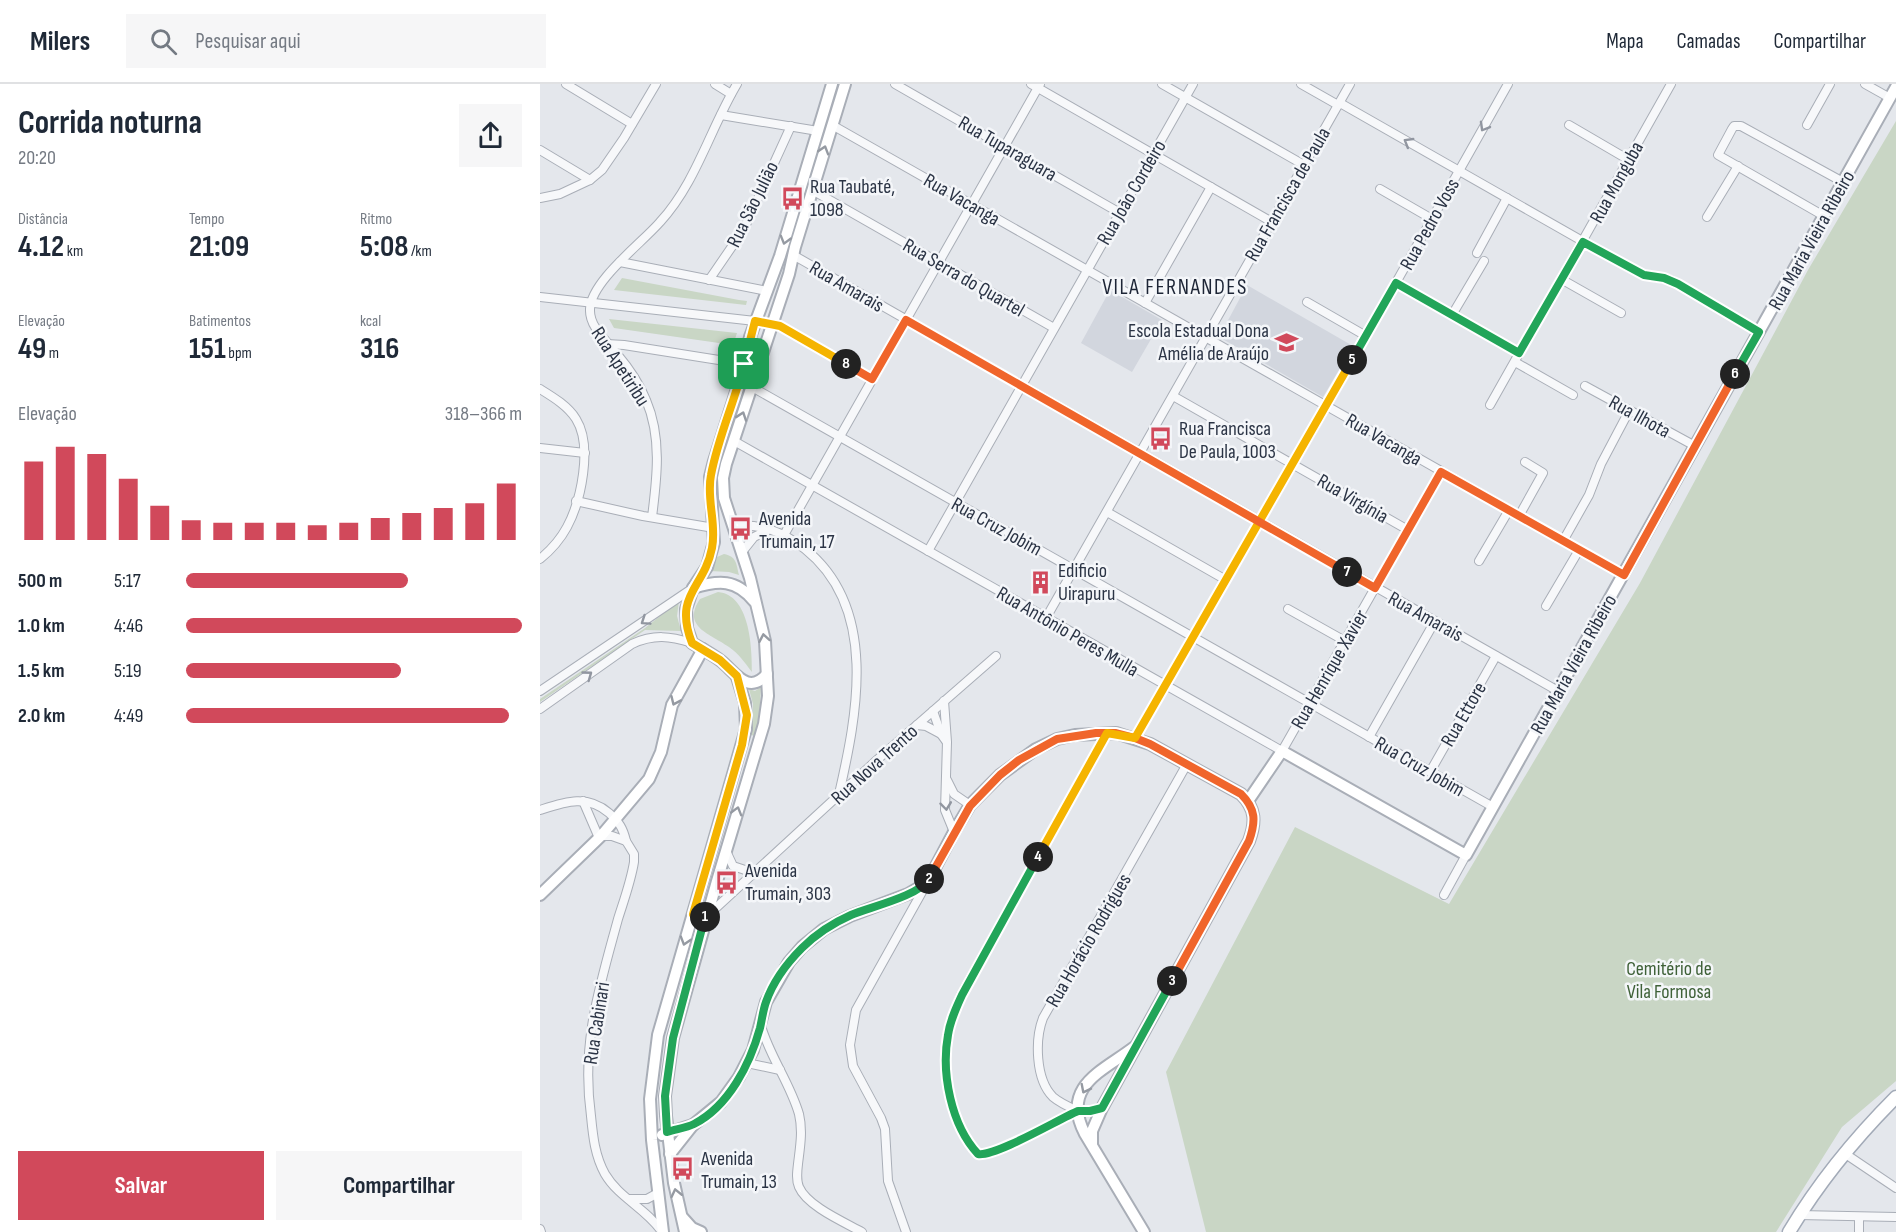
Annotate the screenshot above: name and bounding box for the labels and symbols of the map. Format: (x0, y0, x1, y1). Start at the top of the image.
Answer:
street label: Rua Tuparaguara (954, 111, 1061, 187)
one-way arrow (1479, 121, 1491, 132)
street label: Rua Francisca de Paula (1240, 123, 1336, 266)
street label: Rua João Cordeiro (1092, 136, 1172, 249)
one-way arrow (1404, 138, 1414, 149)
street label: Rua Monguba (1585, 138, 1649, 227)
one-way arrow (817, 145, 830, 156)
street label: Rua São Julião (722, 158, 784, 251)
street label: Rua Maria Vieira Ribeiro (1764, 166, 1860, 314)
street label: Rua Vacanga (919, 168, 1004, 231)
street label: Rua Pedro Voss (1395, 174, 1465, 274)
place label: Rua Taubaté, 1098 (810, 175, 895, 222)
bus stop icon: Rua Taubaté, 1098 (779, 185, 805, 211)
street label: Rua Serra do Quartel (898, 233, 1029, 322)
one-way arrow (780, 234, 792, 245)
street label: Rua Amarais (805, 256, 888, 318)
district label: VILA FERNANDES (1102, 274, 1248, 301)
place label: Escola Estadual Dona Amélia de Araújo (1128, 319, 1269, 366)
street label: Rua Apetiribu (586, 322, 655, 411)
school or university icon: Escola Estadual Dona Amélia de Araújo (1274, 329, 1300, 355)
pin (718, 338, 769, 389)
pin: 5 (1337, 345, 1367, 375)
pin: 8 (831, 349, 861, 379)
pin: 6 (1720, 359, 1750, 389)
street label: Rua Ilhota (1604, 390, 1675, 444)
street label: Rua Vacanga (1341, 408, 1426, 471)
one-way arrow (735, 411, 748, 422)
place label: Rua Francisca De Paula, 1003 (1179, 417, 1276, 464)
bus stop icon: Rua Francisca De Paula, 1003 (1148, 426, 1174, 452)
street label: Rua Virgínia (1313, 469, 1392, 529)
street label: Rua Cruz Jobim (947, 492, 1046, 562)
place label: Avenida Trumain, 17 (758, 507, 835, 554)
bus stop icon: Avenida Trumain, 17 (728, 516, 754, 542)
pin: 7 (1332, 557, 1362, 587)
place label: Edificio Uirapuru (1058, 559, 1115, 606)
building icon: Edificio Uirapuru (1027, 569, 1053, 595)
street label: Rua Antônio Peres Mulla (992, 582, 1143, 682)
street label: Rua Amarais (1384, 587, 1467, 647)
street label: Rua Maria Vieira Ribeiro (1526, 590, 1622, 738)
street label: Rua Henrique Xavier (1286, 605, 1374, 733)
one-way arrow (640, 614, 651, 625)
one-way arrow (758, 633, 770, 643)
one-way arrow (581, 671, 592, 682)
street label: Rua Ettore (1436, 678, 1492, 751)
one-way arrow (670, 694, 682, 705)
street label: Rua Nova Trento (826, 720, 923, 810)
street label: Rua Cruz Jobim (1370, 732, 1469, 802)
one-way arrow (939, 801, 952, 811)
one-way arrow (730, 806, 742, 817)
pin: 4 (1023, 842, 1053, 872)
place label: Avenida Trumain, 303 (744, 859, 831, 906)
pin: 2 (914, 864, 944, 894)
bus stop icon: Avenida Trumain, 303 (714, 869, 740, 895)
street label: Rua Horácio Rodrigues (1041, 870, 1137, 1011)
pin: 1 (690, 902, 720, 932)
one-way arrow (680, 935, 692, 946)
park label: Cemitério de Vila Formosa (1626, 957, 1712, 1004)
pin: 3 (1157, 966, 1187, 996)
street label: Rua Cabinari (579, 980, 615, 1066)
one-way arrow (1080, 1083, 1092, 1094)
place label: Avenida Trumain, 13 (700, 1147, 777, 1194)
bus stop icon: Avenida Trumain, 13 (670, 1156, 696, 1182)
one-way arrow (671, 1188, 684, 1198)

